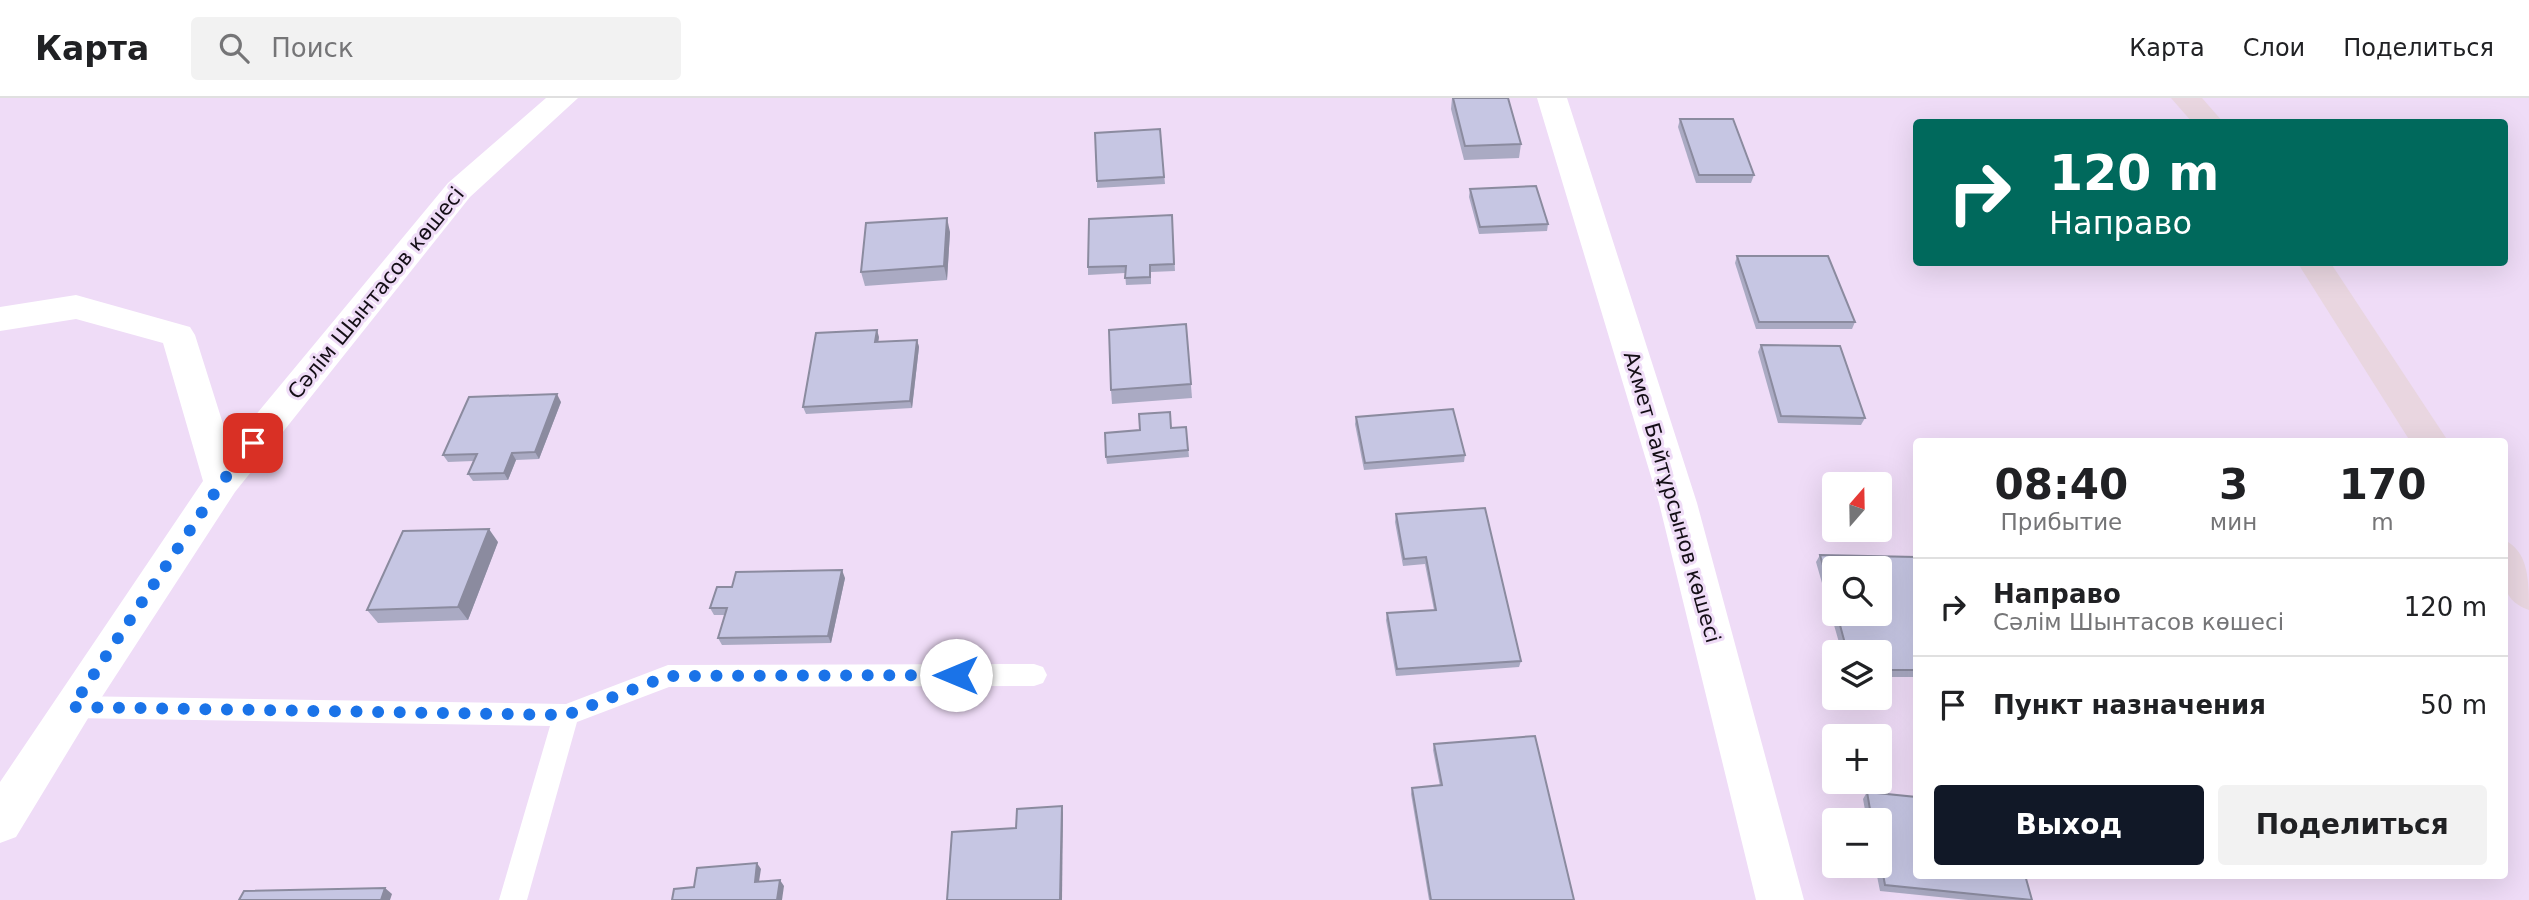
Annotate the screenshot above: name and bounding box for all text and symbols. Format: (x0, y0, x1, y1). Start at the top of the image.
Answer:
search box (191, 17, 681, 80)
text: Карта (35, 29, 149, 68)
icon: search (215, 29, 253, 67)
text: Поиск (271, 33, 354, 63)
text: Карта (2129, 34, 2205, 62)
text: Слои (2243, 34, 2305, 62)
text: Поделиться (2343, 34, 2494, 62)
text: 120 m (2049, 145, 2219, 202)
icon: right (1934, 147, 2025, 238)
street label: Сәлім Шынтасов көшесі (283, 182, 469, 404)
text: Направо (2049, 204, 2192, 242)
street label: Ахмет Байтұрсынов көшесі (1619, 348, 1725, 646)
pin (223, 413, 283, 473)
icon: arrive (234, 424, 272, 462)
text: 08:40 (1995, 460, 2128, 509)
text: 3 (2219, 460, 2248, 509)
text: 170 (2339, 460, 2426, 509)
north arrow (1822, 472, 1892, 542)
map controls (1822, 472, 1892, 878)
text: Прибытие (2001, 509, 2122, 535)
text: мин (2210, 509, 2257, 535)
text: m (2371, 509, 2394, 535)
button: search (1822, 556, 1892, 626)
text: Направо (1993, 579, 2121, 609)
icon: right (1934, 588, 1972, 626)
text: 120 m (2404, 592, 2487, 622)
text: Сәлім Шынтасов көшесі (1993, 609, 2284, 635)
position arrow (919, 638, 993, 712)
button: layers (1822, 640, 1892, 710)
icon: arrive (1934, 686, 1972, 724)
text: Пункт назначения (1993, 690, 2266, 720)
text: 50 m (2420, 690, 2487, 720)
button: + (1822, 724, 1892, 794)
button: Выход (1934, 785, 2204, 865)
button: Поделиться (2218, 785, 2487, 865)
button: − (1822, 808, 1892, 878)

